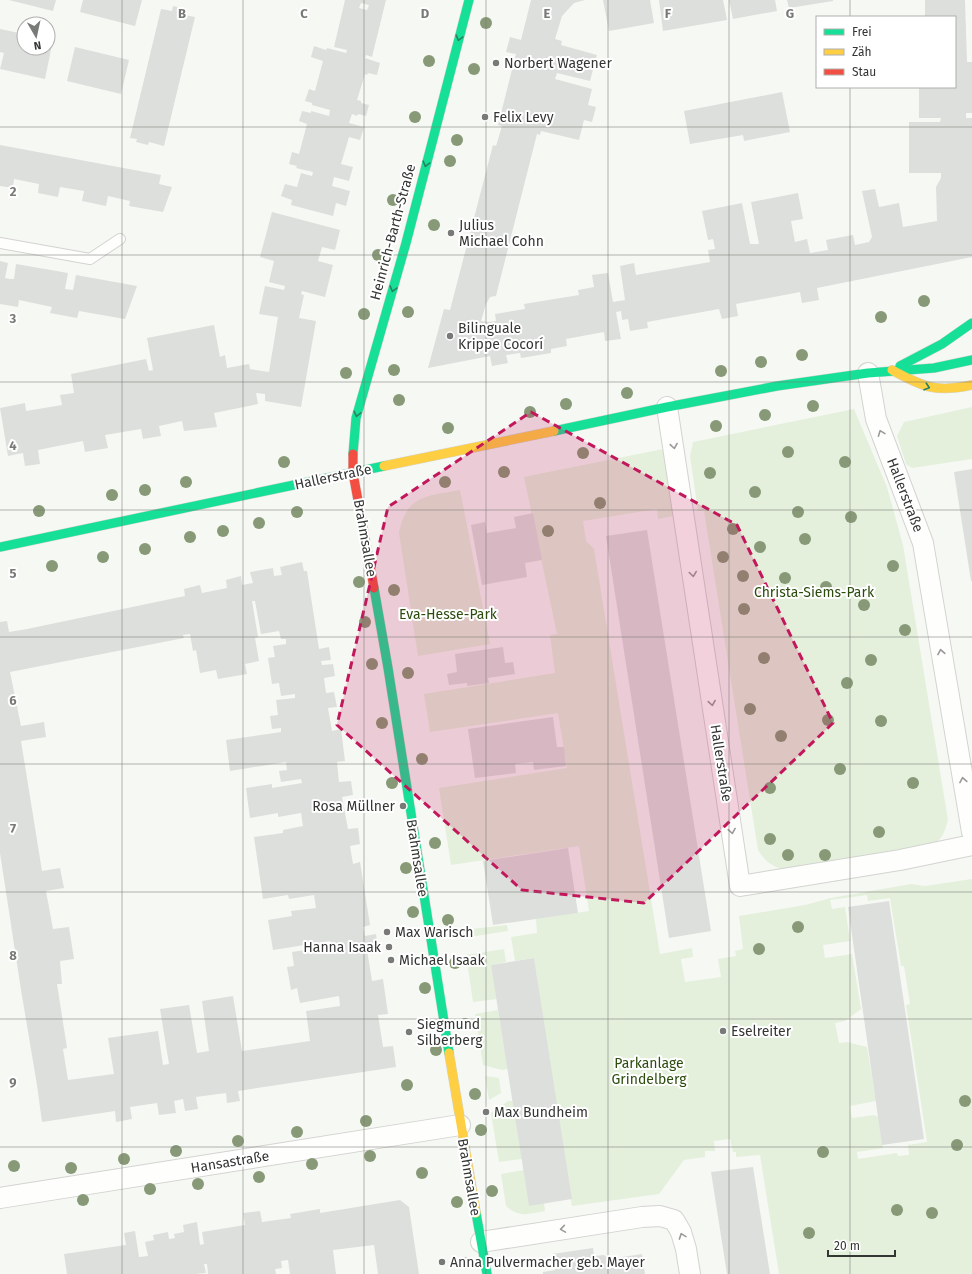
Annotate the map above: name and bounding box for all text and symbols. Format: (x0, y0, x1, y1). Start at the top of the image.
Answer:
text: B (178, 6, 186, 21)
text: C (300, 6, 308, 21)
text: D (421, 6, 430, 21)
text: E (544, 6, 551, 21)
text: F (665, 6, 672, 21)
text: G (786, 6, 794, 21)
north arrow (16, 16, 56, 56)
legend (816, 16, 956, 88)
text: Frei (852, 25, 872, 39)
one-way arrow (455, 34, 464, 41)
text: N (33, 38, 42, 52)
text: Zäh (852, 45, 872, 59)
place label: Norbert Wagener (504, 55, 612, 72)
marker: Norbert Wagener (491, 58, 501, 68)
text: Stau (852, 65, 876, 79)
place label: Felix Levy (493, 109, 554, 126)
marker: Felix Levy (480, 112, 490, 122)
one-way arrow (423, 160, 431, 167)
street label: Heinrich-Barth-Straße (367, 162, 419, 302)
text: 2 (10, 184, 17, 199)
place label: Julius Michael Cohn (459, 217, 544, 250)
marker: Julius Michael Cohn (446, 228, 456, 238)
one-way arrow (389, 285, 398, 292)
text: 3 (9, 311, 17, 326)
place label: Bilinguale Krippe Cocorí (458, 320, 543, 353)
marker: Bilinguale Krippe Cocorí (445, 331, 455, 341)
one-way arrow (923, 382, 930, 391)
one-way arrow (354, 411, 362, 417)
one-way arrow (877, 430, 885, 437)
text: 4 (9, 438, 17, 453)
one-way arrow (669, 443, 677, 449)
street label: Hallerstraße (883, 456, 927, 534)
street label: Hallerstraße (293, 461, 373, 493)
street label: Brahmsallee (350, 498, 380, 578)
text: 5 (10, 566, 17, 581)
one-way arrow (688, 571, 697, 577)
park label: Christa-Siems-Park (754, 584, 875, 601)
park label: Eva-Hesse-Park (399, 606, 498, 623)
one-way arrow (937, 649, 946, 655)
text: 6 (9, 693, 17, 708)
one-way arrow (707, 700, 716, 706)
street label: Hallerstraße (707, 723, 735, 803)
one-way arrow (959, 777, 968, 783)
place label: Rosa Müllner (312, 798, 396, 815)
marker: Rosa Müllner (398, 801, 408, 811)
street label: Brahmsallee (402, 818, 432, 898)
text: 7 (10, 821, 16, 836)
one-way arrow (727, 828, 736, 834)
place label: Max Warisch (395, 924, 474, 941)
marker: Max Warisch (382, 927, 392, 937)
place label: Hanna Isaak (303, 939, 382, 956)
marker: Hanna Isaak (384, 942, 394, 952)
text: 8 (9, 948, 17, 963)
place label: Michael Isaak (399, 952, 485, 969)
marker: Michael Isaak (386, 955, 396, 965)
place label: Siegmund Silberberg (417, 1016, 483, 1049)
place label: Eselreiter (731, 1023, 792, 1040)
marker: Eselreiter (718, 1026, 728, 1036)
marker: Siegmund Silberberg (404, 1027, 414, 1037)
park label: Parkanlage Grindelberg (612, 1055, 687, 1088)
text: 9 (9, 1075, 17, 1090)
place label: Max Bundheim (494, 1104, 588, 1121)
marker: Max Bundheim (481, 1107, 491, 1117)
street label: Brahmsallee (454, 1137, 484, 1217)
street label: Hansastraße (190, 1147, 270, 1177)
one-way arrow (560, 1224, 566, 1233)
scale bar (828, 1232, 895, 1258)
one-way arrow (678, 1233, 686, 1240)
text: 20 m (834, 1239, 860, 1253)
place label: Anna Pulvermacher geb. Mayer (450, 1254, 645, 1271)
marker: Anna Pulvermacher geb. Mayer (437, 1257, 447, 1267)

